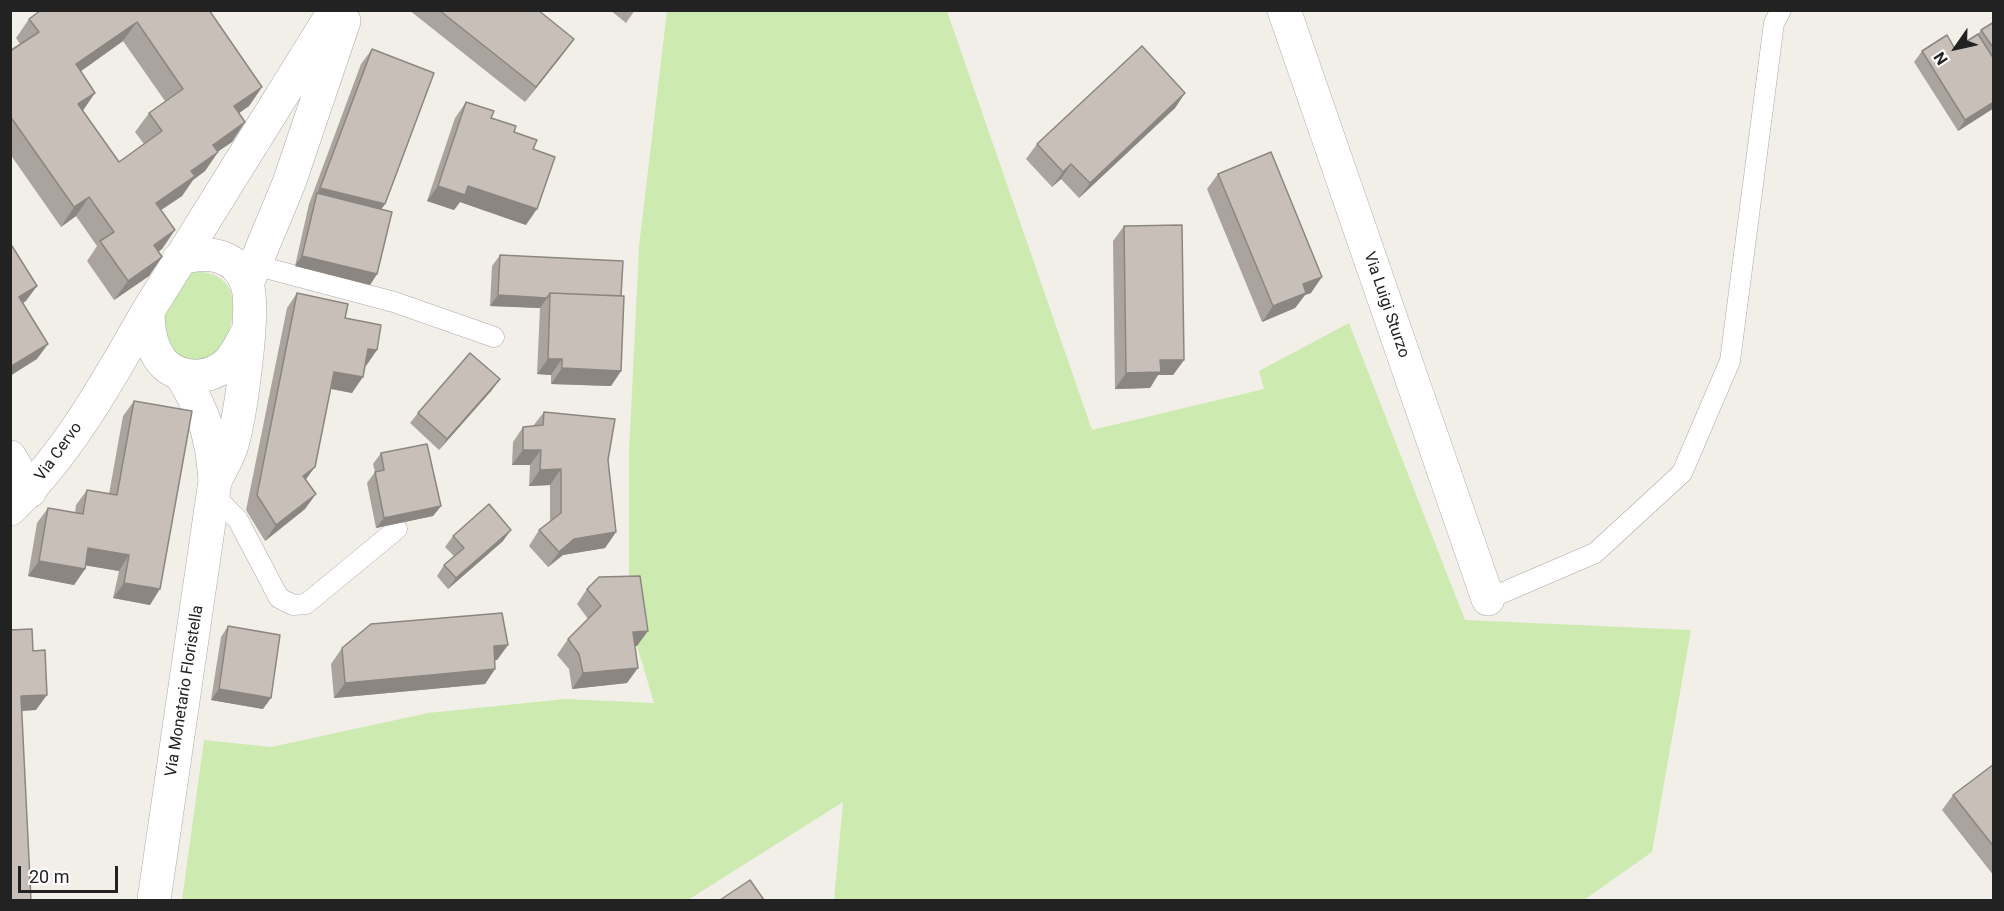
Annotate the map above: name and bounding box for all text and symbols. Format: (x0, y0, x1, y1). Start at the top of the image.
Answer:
north arrow (1926, 18, 1986, 78)
text: N (1930, 48, 1952, 68)
street label: Via Luigi Sturzo (1359, 250, 1413, 360)
street label: Via Cervo (31, 419, 87, 485)
street label: Via Monetario Floristella (162, 604, 208, 778)
scale bar (21, 854, 122, 892)
text: 20 m (29, 866, 69, 887)

